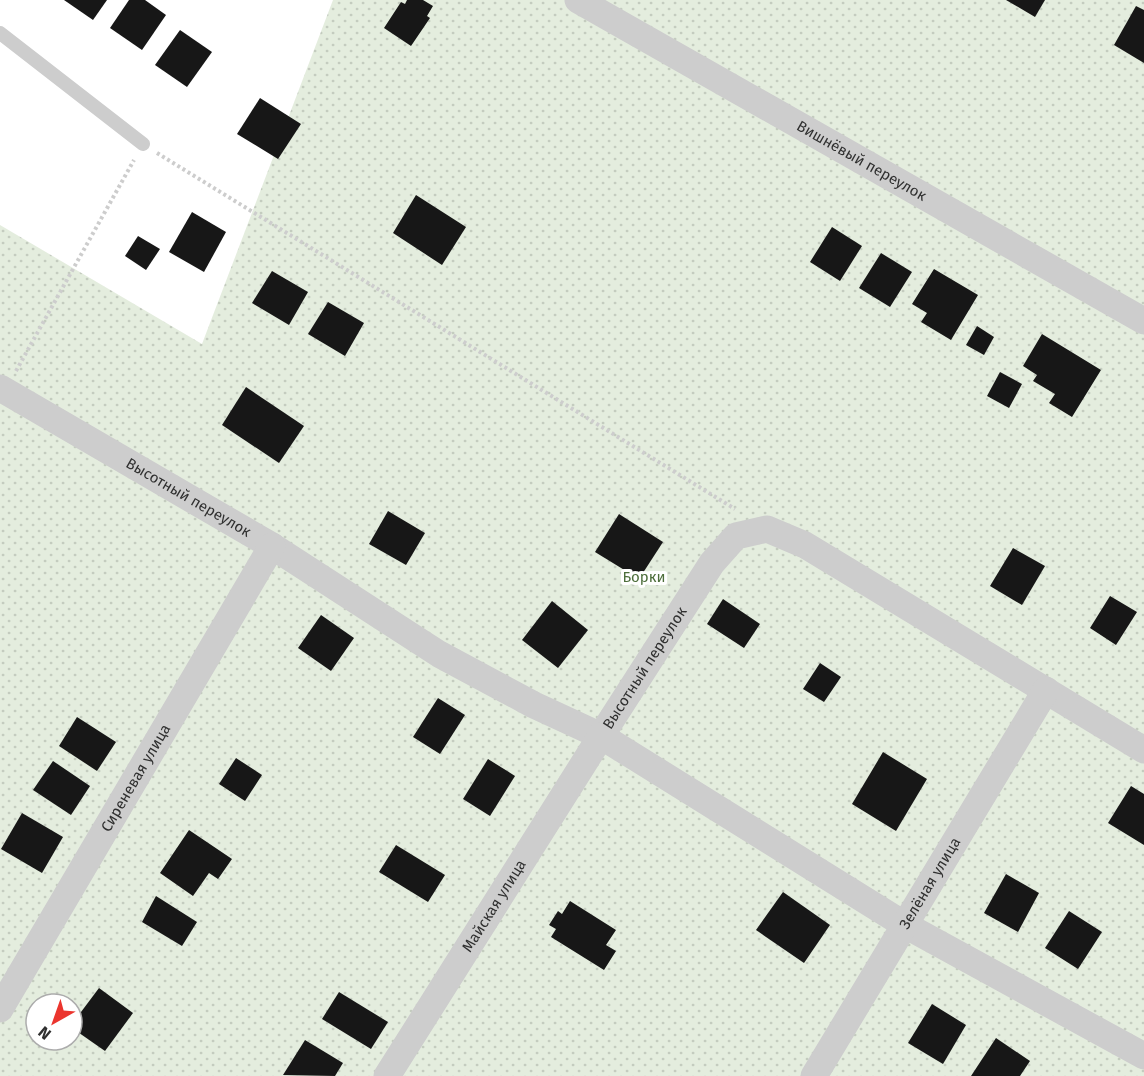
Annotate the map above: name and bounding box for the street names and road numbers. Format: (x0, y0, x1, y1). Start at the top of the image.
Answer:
street label: Вишнёвый переулок (794, 117, 930, 205)
street label: Высотный переулок (123, 454, 254, 541)
street label: Высотный переулок (599, 603, 691, 732)
street label: Сиреневая улица (97, 721, 174, 835)
street label: Зелёная улица (895, 834, 964, 932)
street label: Майская улица (458, 856, 530, 955)

